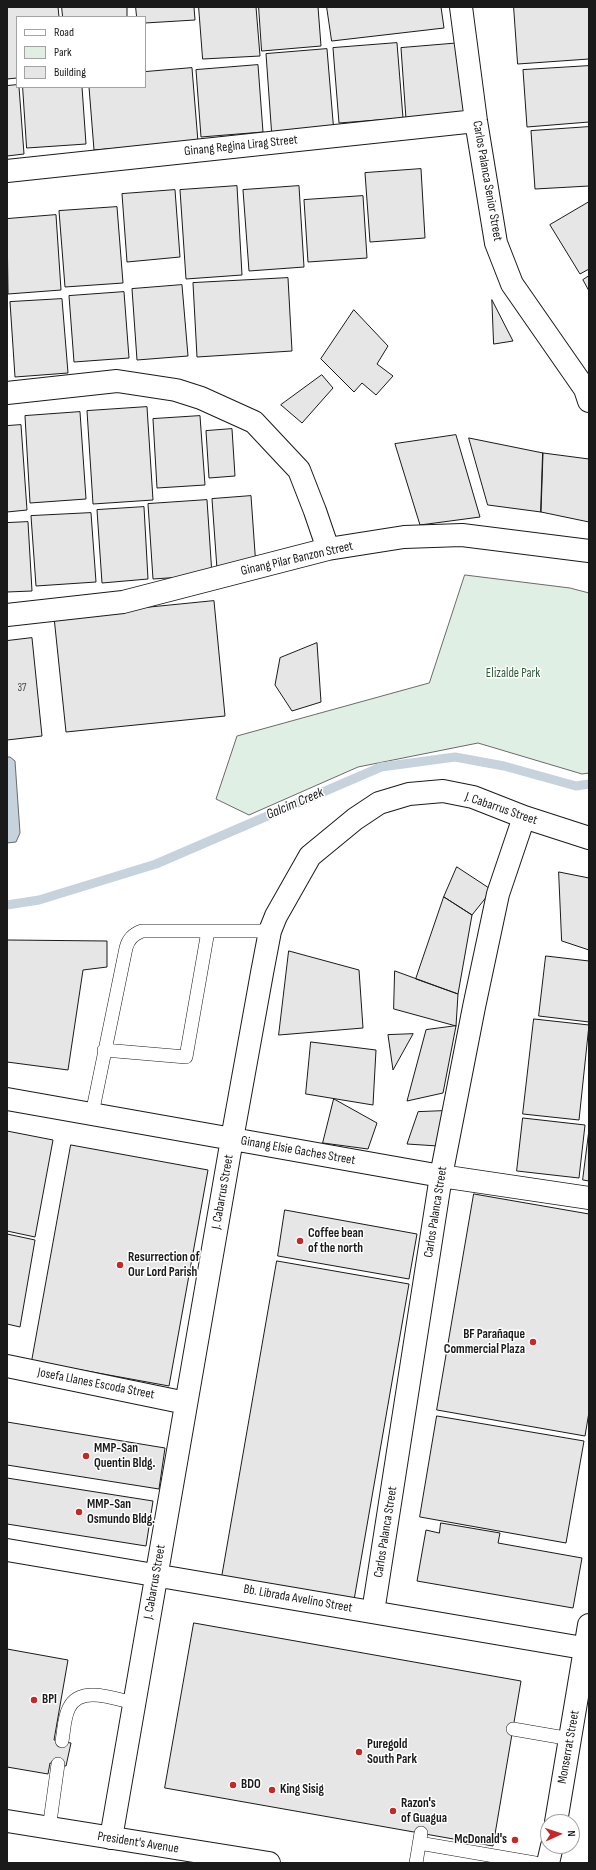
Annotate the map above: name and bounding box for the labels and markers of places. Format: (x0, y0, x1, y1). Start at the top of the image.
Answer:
place label: Coffee bean of the north (308, 1226, 364, 1257)
marker: Coffee bean of the north (295, 1236, 305, 1246)
place label: Resurrection of Our Lord Parish (128, 1250, 199, 1281)
marker: Resurrection of Our Lord Parish (115, 1260, 125, 1270)
place label: BF Parañaque Commercial Plaza (444, 1327, 525, 1358)
marker: BF Parañaque Commercial Plaza (528, 1337, 538, 1347)
place label: MMP-San Quentin Bldg. (94, 1441, 155, 1472)
marker: MMP-San Quentin Bldg. (81, 1451, 91, 1461)
place label: MMP-San Osmundo Bldg. (87, 1497, 155, 1528)
marker: MMP-San Osmundo Bldg. (74, 1507, 84, 1517)
place label: BPI (42, 1692, 57, 1708)
marker: BPI (29, 1695, 39, 1705)
place label: Puregold South Park (367, 1737, 417, 1768)
marker: Puregold South Park (354, 1747, 364, 1757)
place label: BDO (241, 1777, 261, 1793)
marker: BDO (228, 1780, 238, 1790)
place label: King Sisig (280, 1782, 324, 1798)
marker: King Sisig (267, 1785, 277, 1795)
place label: Razon's of Guagua (401, 1796, 447, 1827)
marker: Razon's of Guagua (388, 1806, 398, 1816)
place label: McDonald's (454, 1832, 507, 1848)
marker: McDonald's (510, 1835, 520, 1845)

